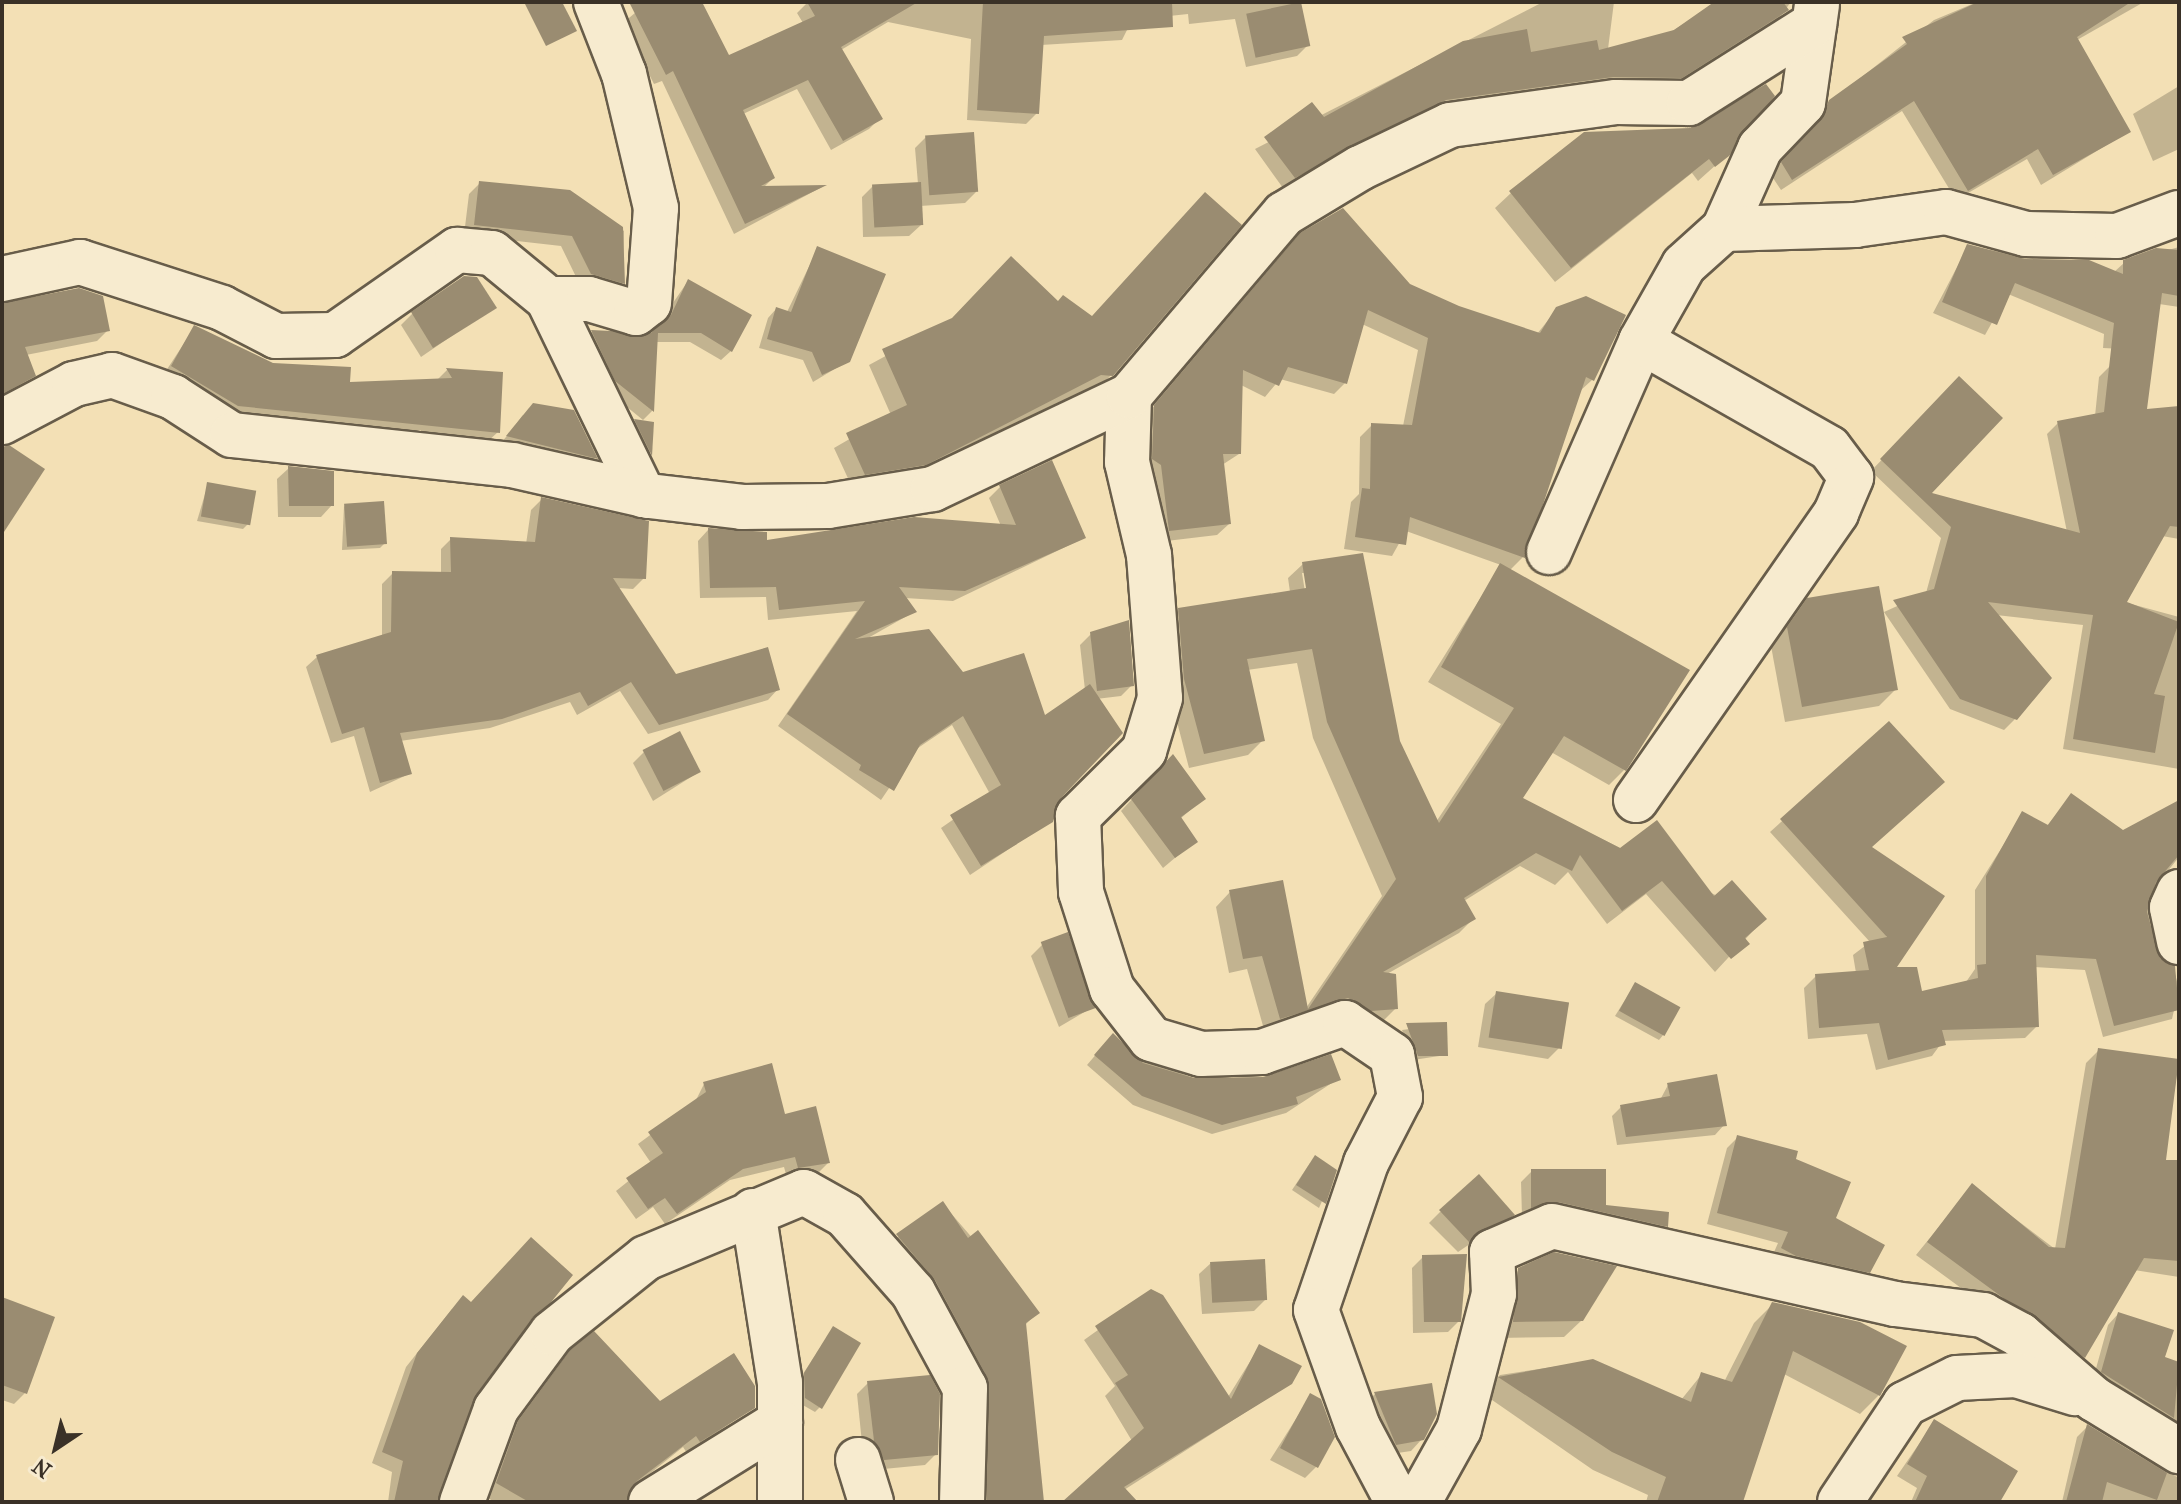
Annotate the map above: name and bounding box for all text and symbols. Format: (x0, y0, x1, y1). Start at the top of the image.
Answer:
north arrow (16, 1408, 96, 1488)
text: N (28, 1452, 57, 1483)

